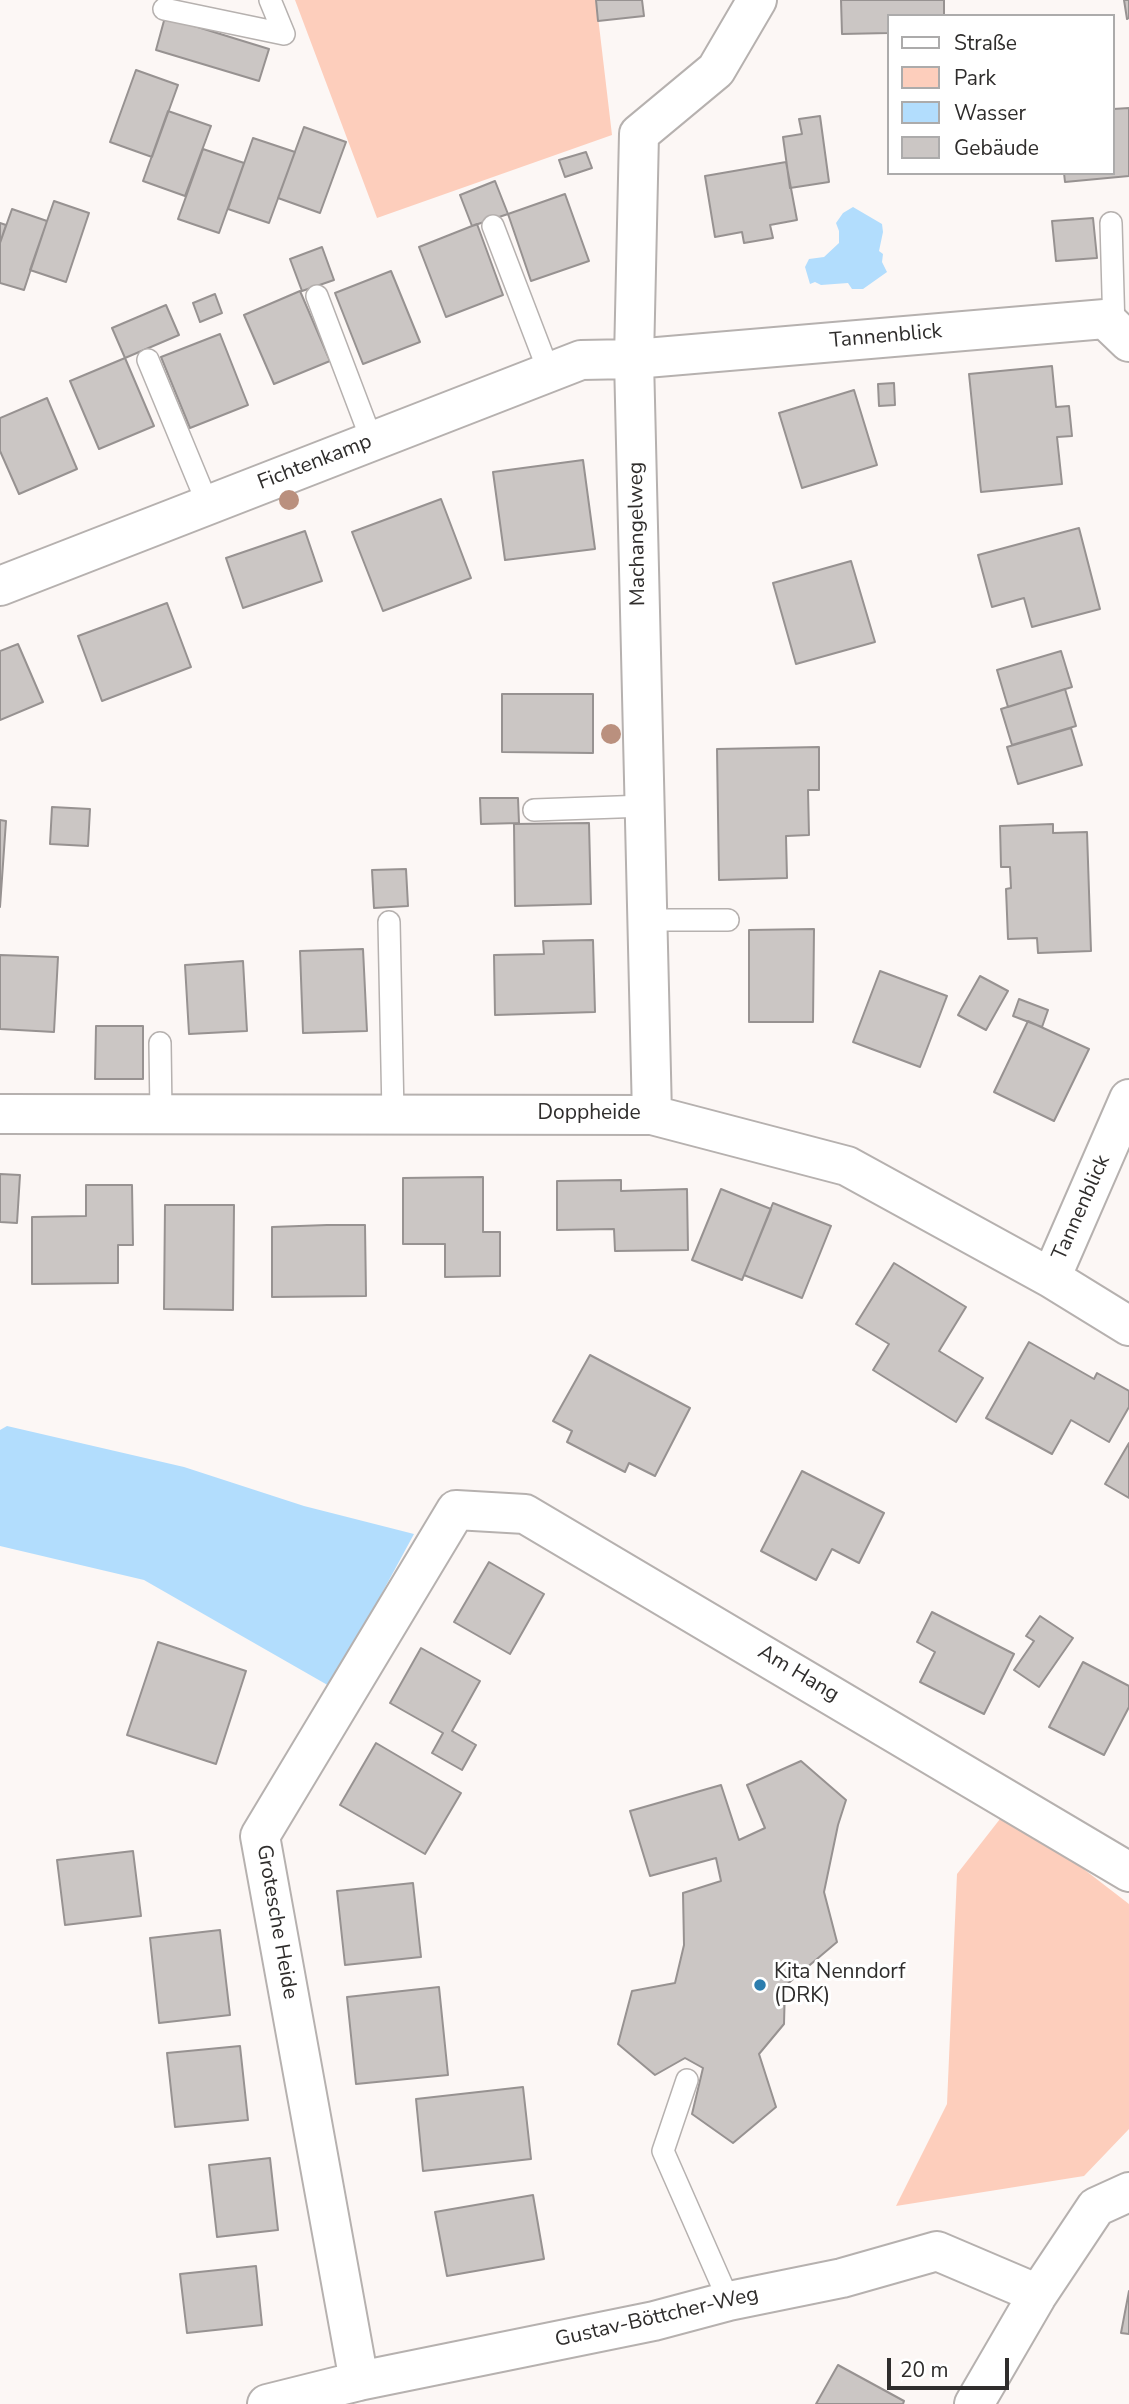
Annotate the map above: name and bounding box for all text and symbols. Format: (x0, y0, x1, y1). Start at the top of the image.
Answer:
legend (888, 14, 1115, 175)
text: Straße (954, 29, 1017, 57)
text: Park (954, 64, 996, 92)
text: Wasser (954, 99, 1026, 127)
text: Gebäude (954, 134, 1039, 162)
street label: Tannenblick (829, 320, 943, 354)
street label: Fichtenkamp (254, 430, 376, 496)
street label: Machangelweg (624, 462, 652, 606)
street label: Doppheide (537, 1101, 641, 1127)
street label: Tannenblick (1048, 1151, 1116, 1265)
street label: Am Hang (753, 1640, 843, 1708)
street label: Grotesche Heide (250, 1843, 302, 2001)
place label: Kita Nenndorf (DRK) (774, 1960, 905, 2010)
marker: Kita Nenndorf (DRK) (752, 1977, 768, 1993)
street label: Gustav-Böttcher-Weg (553, 2282, 761, 2354)
scale bar (891, 2344, 1014, 2388)
text: 20 m (900, 2356, 949, 2384)

